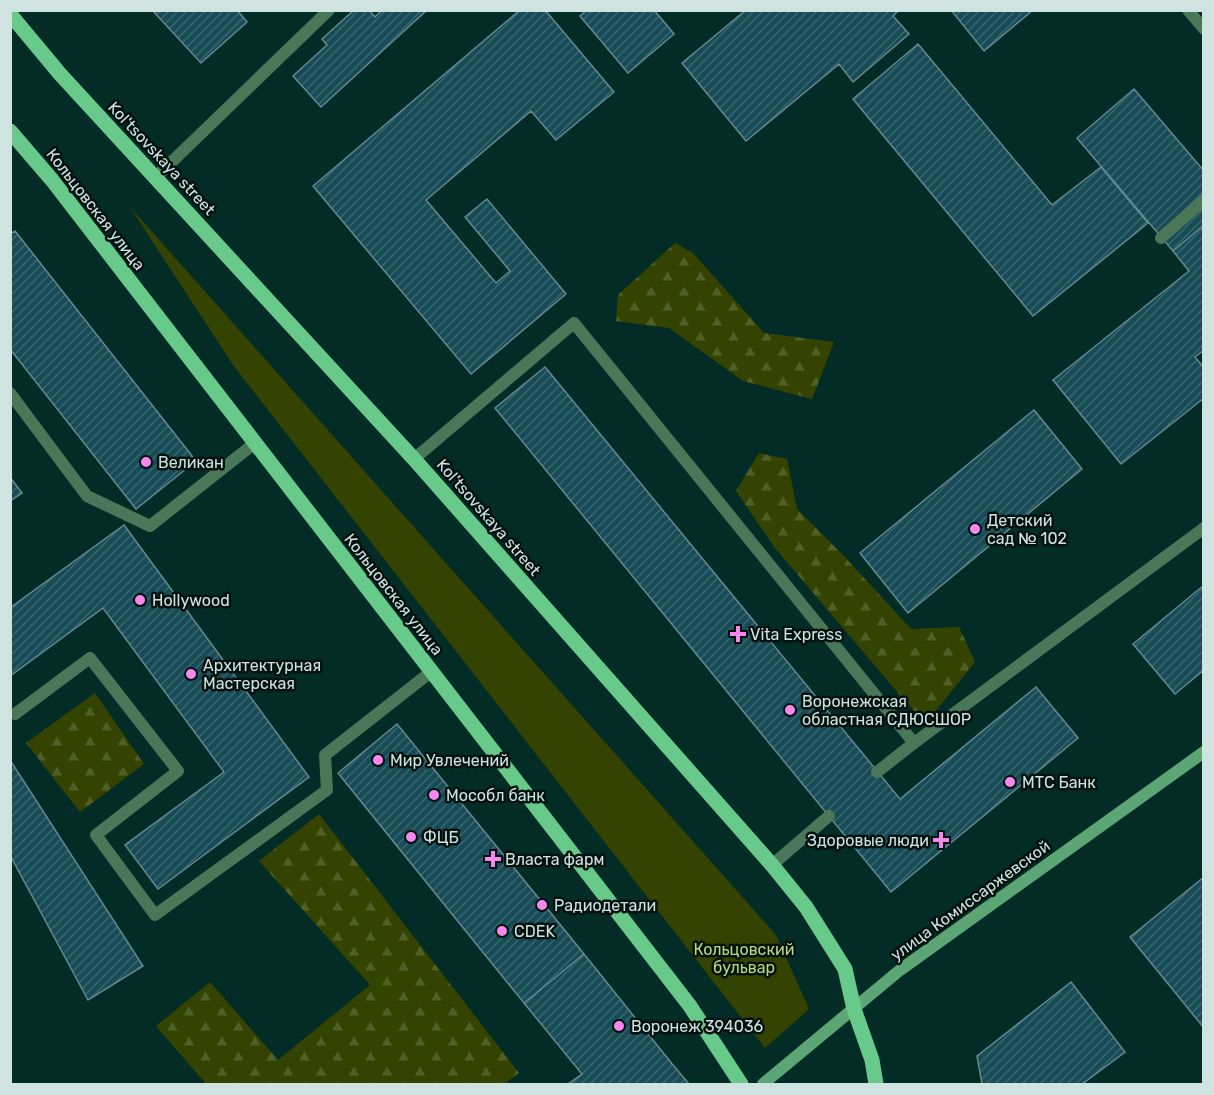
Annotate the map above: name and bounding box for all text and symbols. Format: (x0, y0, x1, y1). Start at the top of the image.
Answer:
street label: Kol'tsovskaya street (104, 98, 219, 219)
street label: Кольцовская улица (42, 145, 149, 274)
place label: Великан (158, 453, 224, 472)
marker: Великан (139, 455, 153, 469)
street label: Kol'tsovskaya street (433, 455, 544, 580)
place label: Детский сад № 102 (987, 511, 1067, 548)
marker: Детский сад № 102 (968, 522, 982, 536)
street label: Кольцовская улица (340, 530, 447, 659)
place label: Hollywood (152, 591, 230, 610)
marker: Hollywood (133, 593, 147, 607)
place label: Vita Express (750, 625, 842, 644)
marker: Vita Express (731, 627, 745, 641)
place label: Архитектурная Мастерская (203, 656, 321, 693)
marker: Архитектурная Мастерская (184, 667, 198, 681)
place label: Воронежская областная СДЮСШОР (802, 692, 971, 729)
marker: Воронежская областная СДЮСШОР (783, 703, 797, 717)
place label: Мир Увлечений (390, 751, 509, 770)
marker: Мир Увлечений (371, 753, 385, 767)
place label: МТС Банк (1022, 773, 1096, 792)
marker: МТС Банк (1003, 775, 1017, 789)
place label: Мособл банк (446, 786, 545, 805)
marker: Мособл банк (427, 788, 441, 802)
place label: ФЦБ (423, 828, 459, 847)
marker: ФЦБ (404, 830, 418, 844)
place label: Здоровые люди (807, 831, 929, 850)
marker: Здоровые люди (934, 833, 948, 847)
street label: улица Комиссаржевской (887, 836, 1054, 965)
place label: Власта фарм (505, 850, 604, 869)
marker: Власта фарм (486, 852, 500, 866)
place label: Радиодетали (554, 896, 656, 915)
marker: Радиодетали (535, 898, 549, 912)
place label: CDEK (514, 922, 555, 941)
marker: CDEK (495, 924, 509, 938)
park label: Кольцовский бульвар (693, 940, 795, 977)
place label: Воронеж 394036 (631, 1017, 764, 1036)
marker: Воронеж 394036 (612, 1019, 626, 1033)

